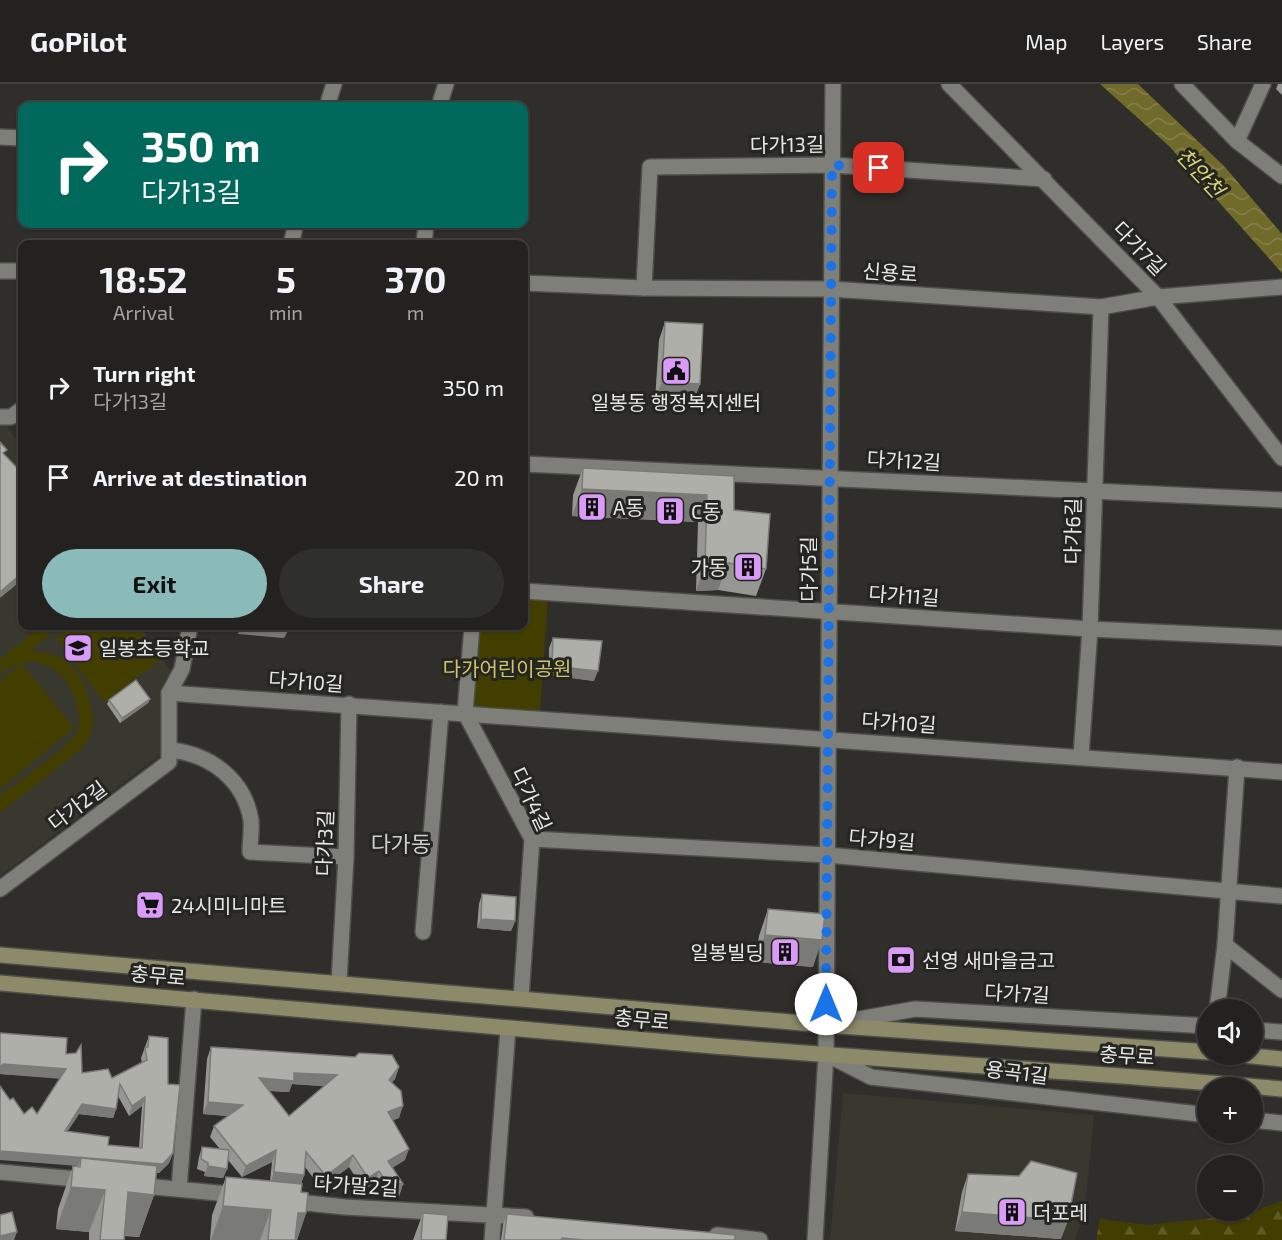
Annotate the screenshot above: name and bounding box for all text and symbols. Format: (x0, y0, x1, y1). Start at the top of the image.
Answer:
text: GoPilot (30, 24, 127, 58)
text: Map (1025, 29, 1067, 54)
text: Layers (1100, 29, 1164, 54)
text: Share (1197, 29, 1252, 54)
text: 350 m (141, 120, 261, 170)
icon: right (42, 126, 120, 204)
street label: 다가13길 (750, 131, 824, 157)
pin (853, 142, 904, 193)
water label: 천안천 (1172, 142, 1232, 204)
icon: arrive (862, 151, 895, 184)
text: 다가13길 (141, 175, 241, 207)
street label: 다가7길 (1109, 216, 1171, 280)
text: 18:52 (99, 257, 187, 300)
text: 5 (276, 257, 296, 300)
text: 370 (384, 257, 447, 300)
street label: 신용로 (862, 258, 918, 286)
text: Arrival (113, 300, 174, 324)
text: min (269, 300, 303, 324)
text: m (407, 300, 424, 324)
public building icon: 일봉동 행정복지센터 (660, 355, 692, 387)
text: Turn right (93, 360, 195, 386)
icon: right (42, 371, 75, 404)
text: 350 m (443, 374, 504, 400)
text: 다가13길 (93, 389, 167, 413)
place label: 일봉동 행정복지센터 (591, 390, 761, 414)
street label: 다가12길 (866, 446, 942, 474)
icon: arrive (42, 461, 75, 494)
text: Arrive at destination (93, 464, 307, 490)
text: 20 m (454, 464, 504, 490)
building icon: A동 (576, 491, 608, 523)
place label: A동 (613, 495, 644, 519)
building icon: C동 (654, 495, 686, 527)
street label: 다가6길 (1059, 497, 1085, 565)
place label: C동 (691, 499, 721, 523)
street label: 다가5길 (796, 536, 820, 602)
button: Exit (42, 549, 267, 618)
button: Share (279, 549, 504, 618)
building icon: 가동 (732, 551, 764, 583)
place label: 가동 (690, 555, 727, 579)
street label: 다가11길 (868, 581, 940, 609)
school or university icon: 일봉초등학교 (62, 632, 94, 664)
place label: 일봉초등학교 (99, 636, 209, 660)
park label: 다가어린이공원 (443, 656, 571, 680)
street label: 다가10길 (268, 666, 344, 696)
street label: 다가10길 (861, 707, 937, 737)
street label: 다가4길 (507, 763, 557, 835)
street label: 다가2길 (43, 775, 111, 835)
street label: 다가3길 (311, 809, 337, 877)
street label: 다가9길 (848, 824, 916, 854)
district label: 다가동 (371, 830, 431, 856)
supermarket icon: 24시미니마트 (134, 889, 166, 921)
place label: 24시미니마트 (171, 893, 287, 917)
building icon: 일봉빌딩 (769, 936, 801, 968)
place label: 일봉빌딩 (690, 940, 764, 964)
bank icon: 선영 새마을금고 (885, 944, 917, 976)
place label: 선영 새마을금고 (922, 948, 1055, 972)
street label: 충무로 (129, 961, 187, 989)
position arrow (794, 972, 858, 1036)
street label: 다가7길 (984, 979, 1050, 1007)
map controls (1197, 999, 1263, 1221)
button: sound (1197, 999, 1263, 1065)
street label: 충무로 (613, 1005, 671, 1033)
street label: 충무로 (1099, 1041, 1155, 1069)
street label: 용곡1길 (984, 1056, 1050, 1088)
button: + (1197, 1077, 1263, 1143)
button: − (1197, 1155, 1263, 1221)
street label: 다가말2길 (313, 1170, 399, 1200)
building icon: 더포레 (996, 1196, 1028, 1228)
place label: 더포레 (1033, 1200, 1088, 1224)

